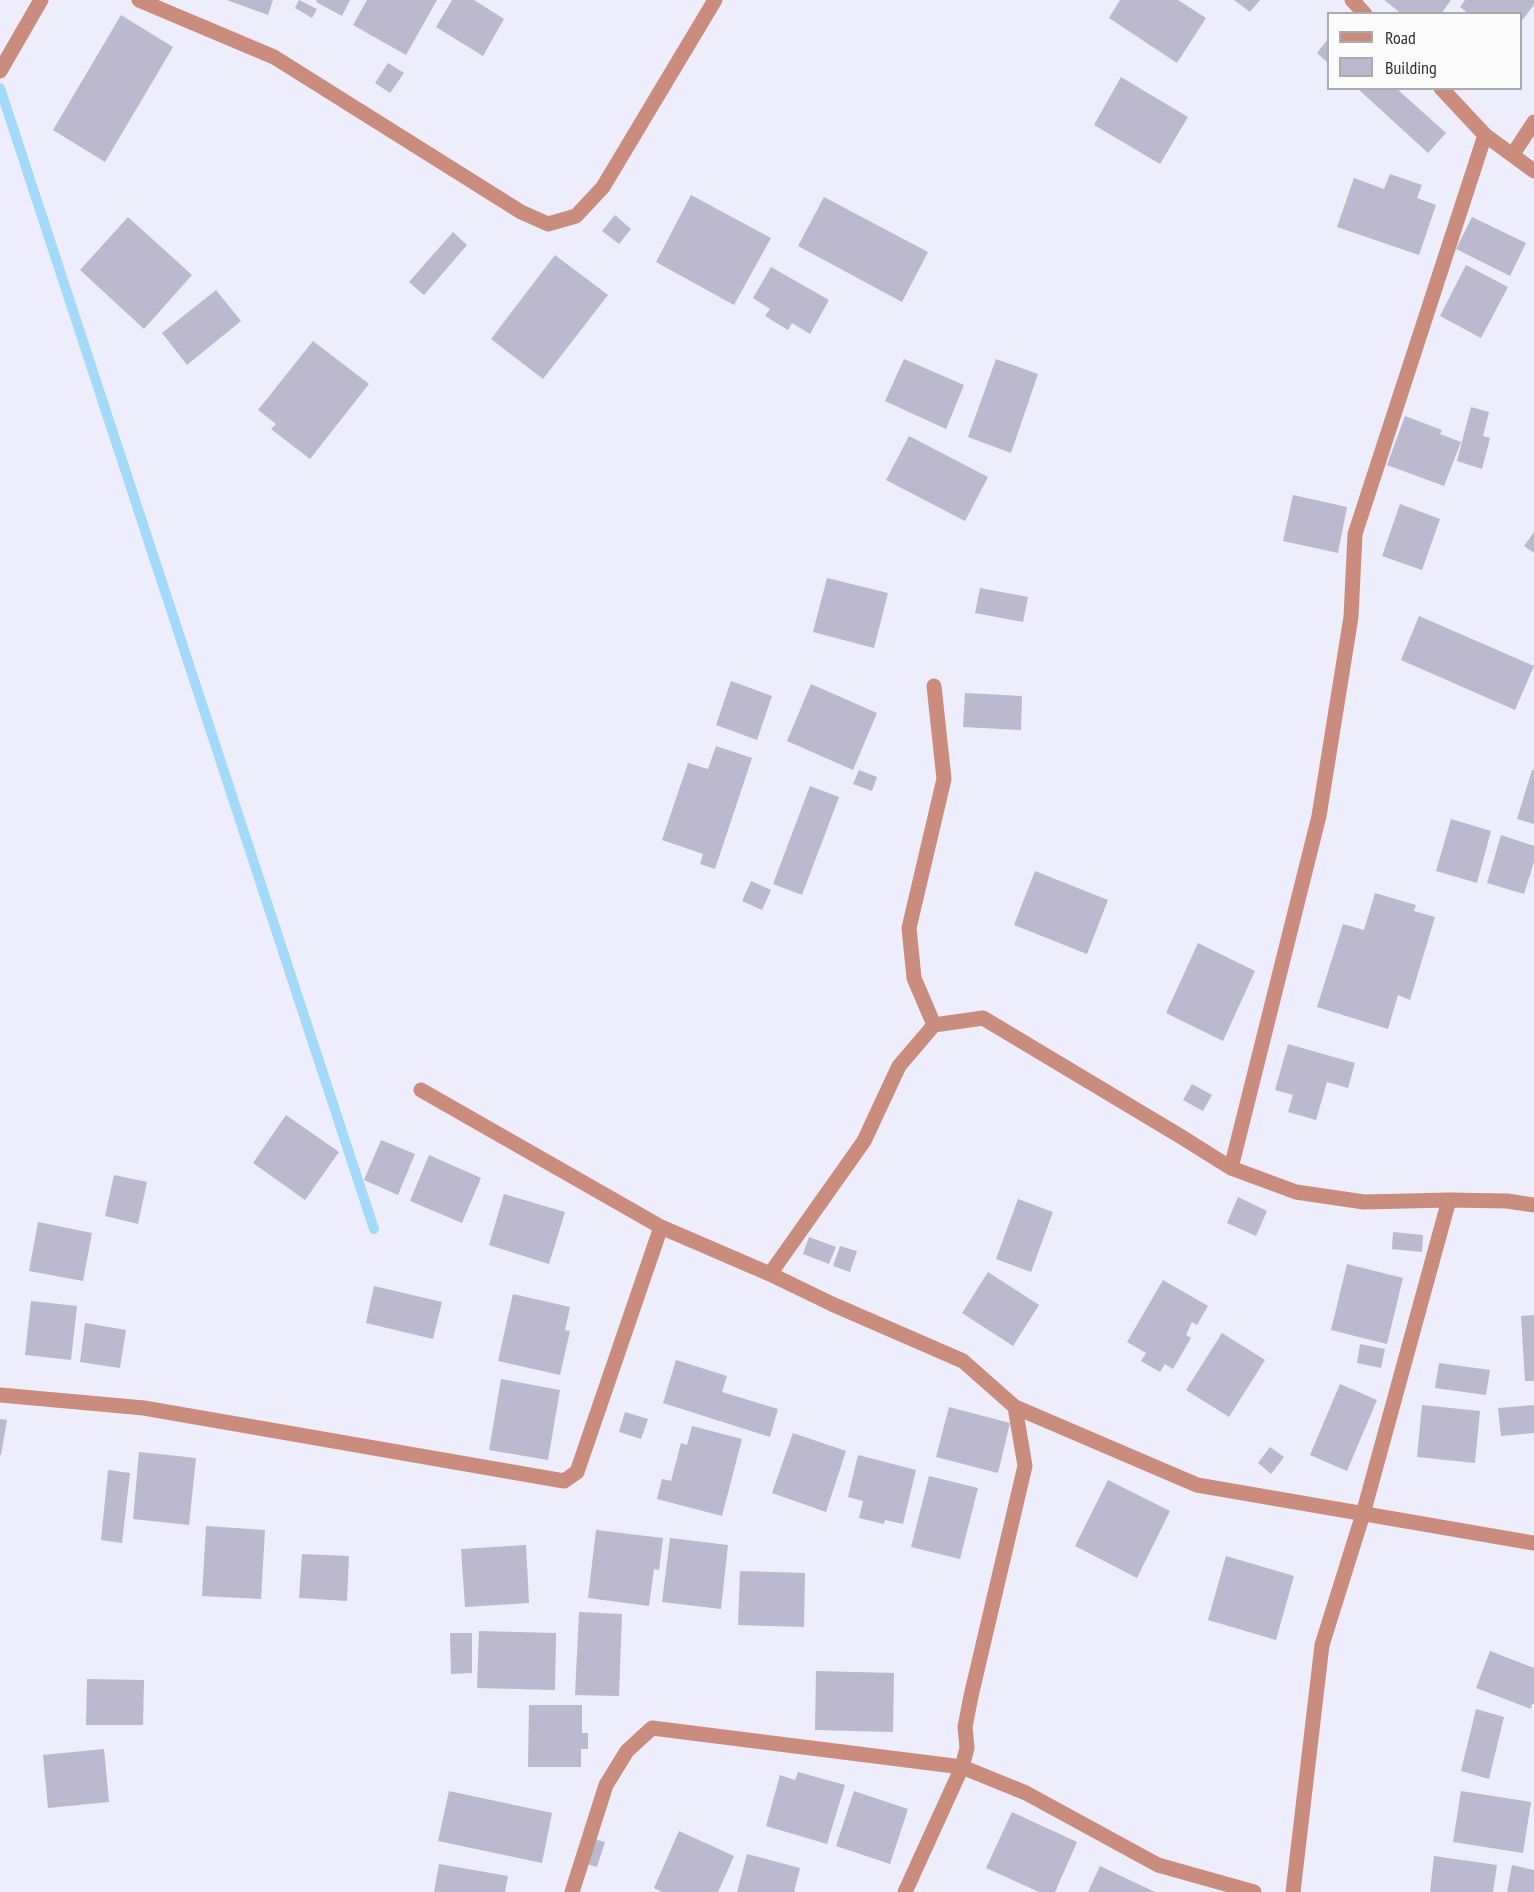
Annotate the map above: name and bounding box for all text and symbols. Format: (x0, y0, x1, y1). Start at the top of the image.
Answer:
legend (1327, 12, 1522, 90)
text: Road (1385, 26, 1416, 49)
text: Building (1385, 56, 1437, 79)

